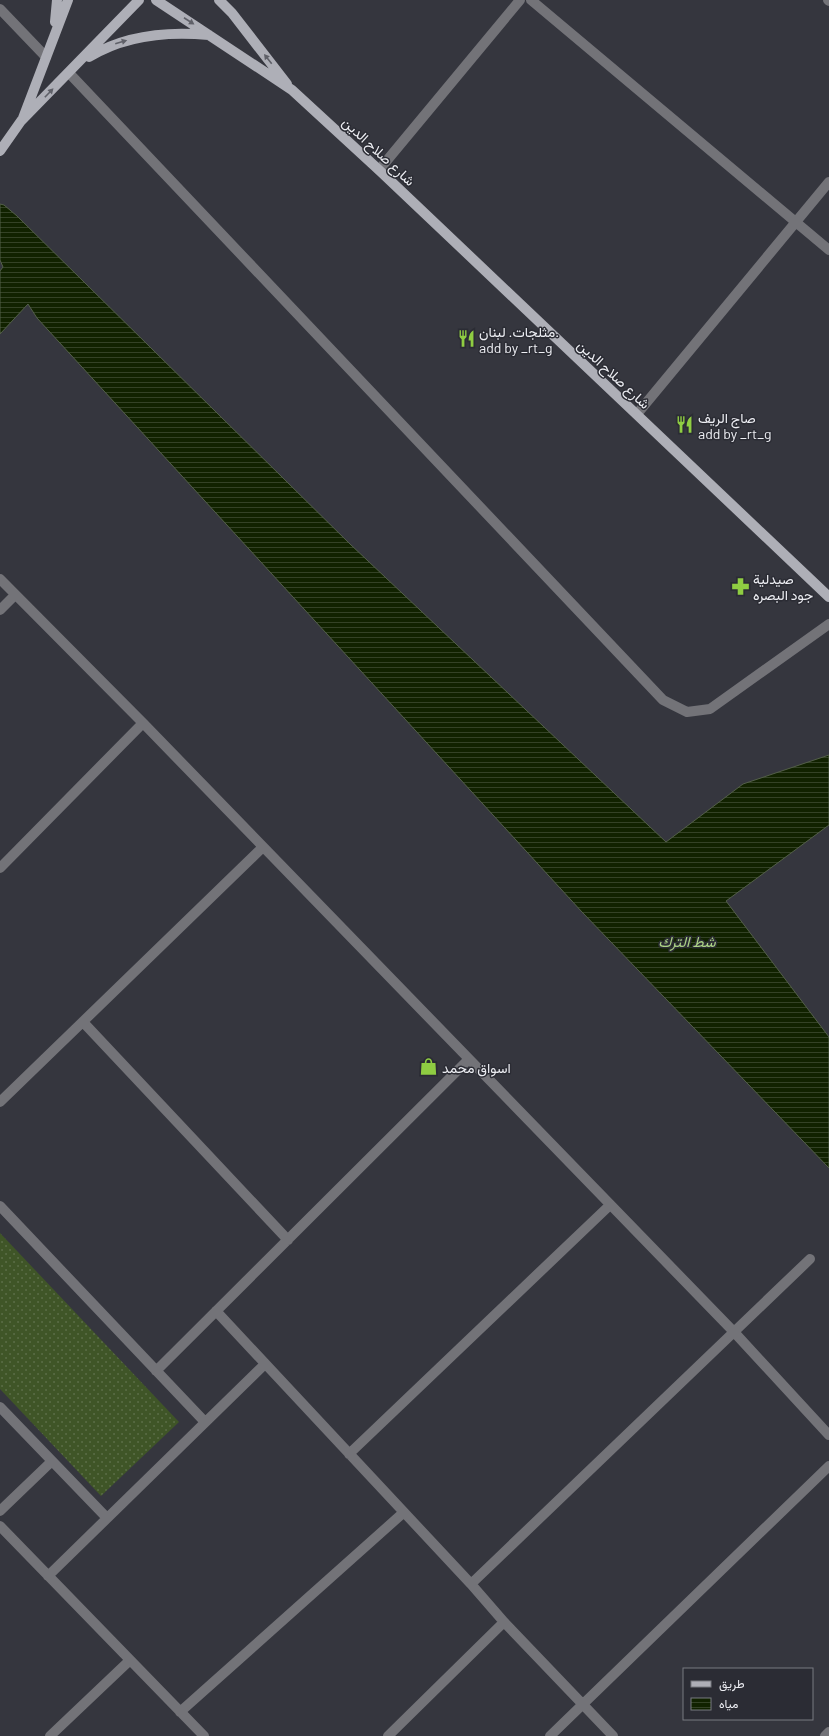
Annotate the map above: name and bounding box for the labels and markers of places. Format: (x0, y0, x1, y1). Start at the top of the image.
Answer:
place label: مثلجات. لبنان. add by _rt_g (479, 323, 559, 356)
restaurant icon: مثلجات. لبنان. add by _rt_g (456, 329, 476, 349)
place label: صاج الريف add by _rt_g (698, 409, 771, 442)
restaurant icon: صاج الريف add by _rt_g (675, 415, 695, 435)
place label: صيدلية جود البصره (753, 570, 813, 604)
pharmacy icon: صيدلية جود البصره (730, 576, 750, 596)
shop icon: اسواق محمد (419, 1057, 439, 1077)
place label: اسواق محمد (442, 1059, 511, 1077)

